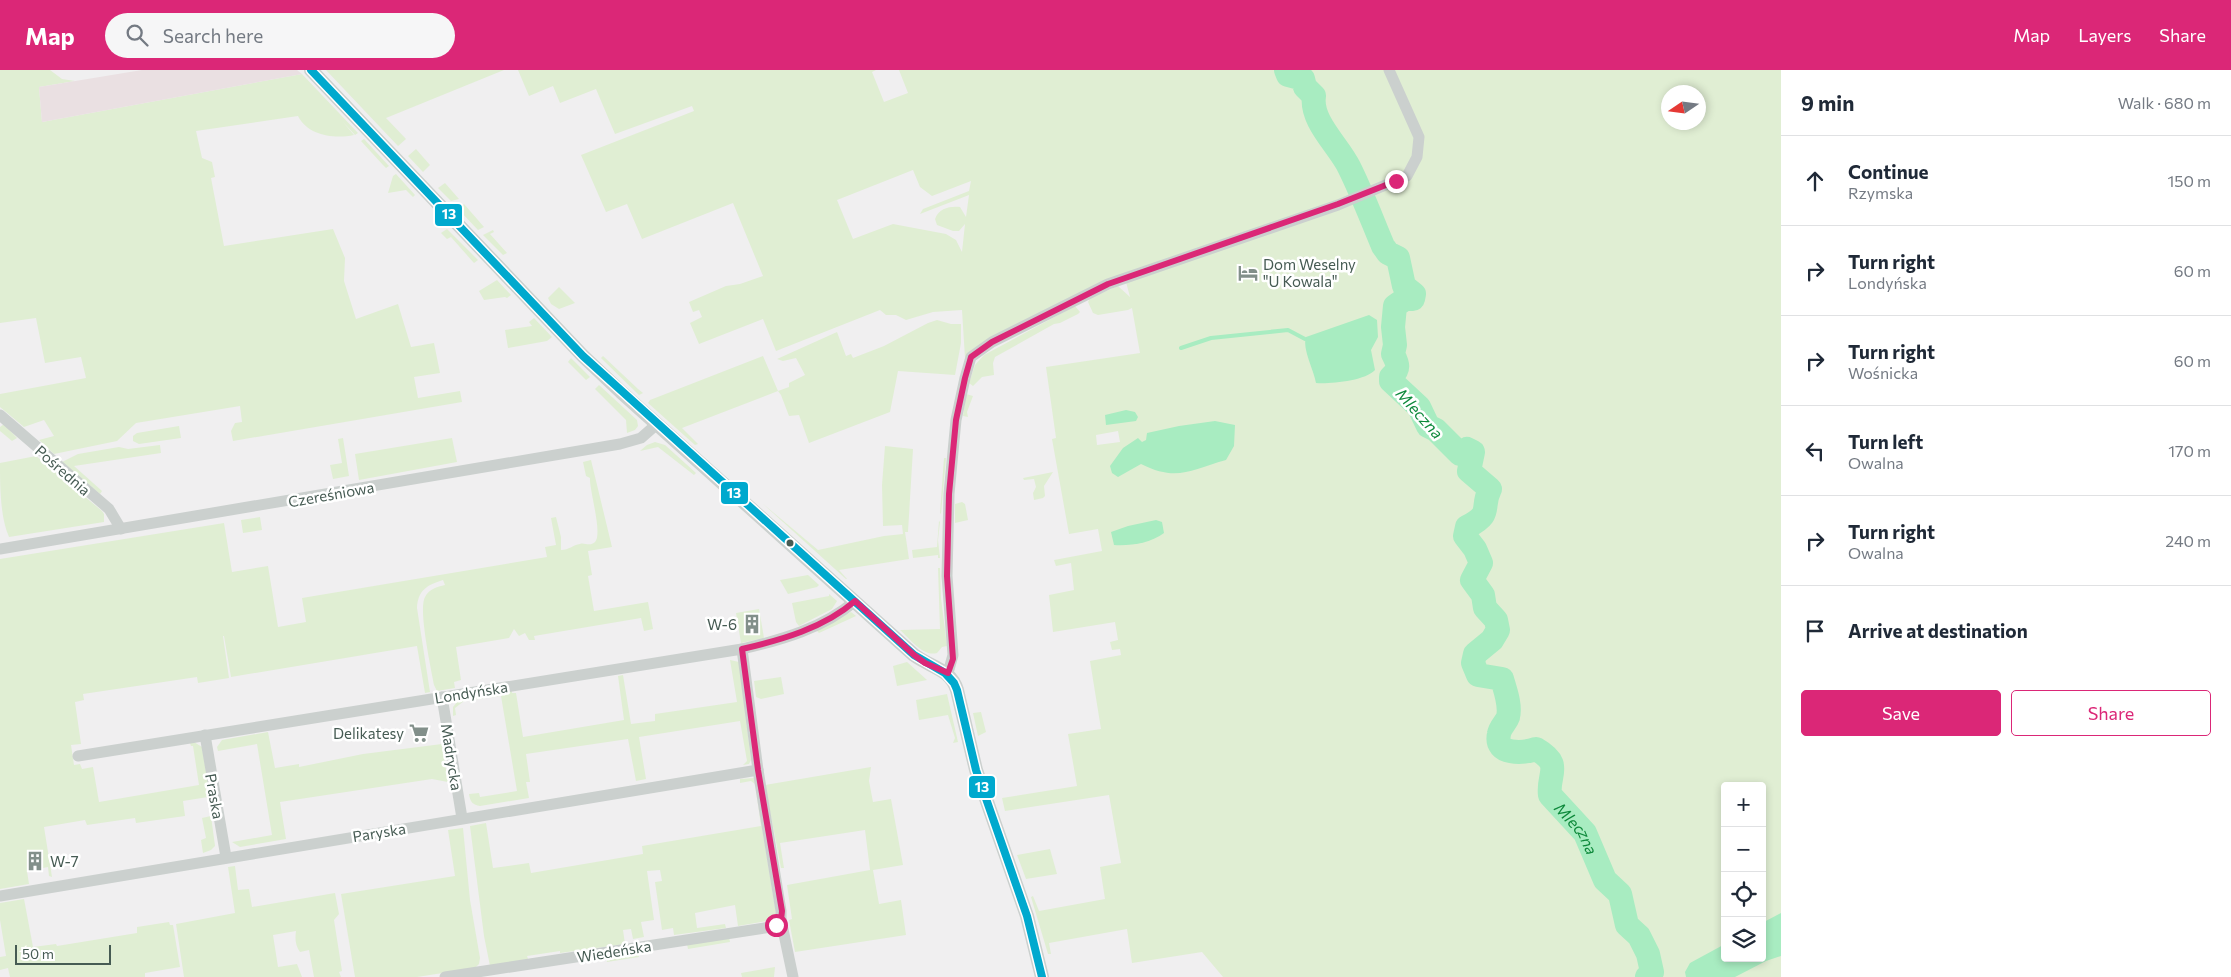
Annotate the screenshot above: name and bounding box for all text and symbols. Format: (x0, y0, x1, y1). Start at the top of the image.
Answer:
search box (105, 13, 455, 58)
text: Map (25, 21, 75, 50)
icon: search (123, 21, 151, 49)
text: Search here (163, 24, 263, 47)
text: Map (2013, 24, 2050, 46)
text: Layers (2078, 24, 2131, 46)
text: Share (2159, 24, 2206, 46)
north arrow (1661, 85, 1706, 130)
text: 9 min (1801, 90, 1854, 115)
text: Walk · 680 m (2118, 93, 2211, 112)
text: Continue (1848, 160, 1928, 183)
icon: ahead (1801, 167, 1829, 195)
route end (1385, 170, 1408, 193)
text: 150 m (2168, 171, 2211, 190)
text: Rzymska (1848, 183, 1913, 202)
line badge: 13 (434, 203, 463, 227)
text: 13 (442, 205, 456, 222)
text: Turn right (1848, 250, 1935, 273)
place label: Dom Weselny "U Kowala" (1263, 255, 1356, 290)
icon: right (1801, 257, 1829, 285)
text: 60 m (2174, 261, 2211, 280)
hotel icon: Dom Weselny "U Kowala" (1237, 262, 1259, 284)
text: Londyńska (1848, 273, 1927, 292)
text: Turn right (1848, 340, 1935, 363)
icon: right (1801, 347, 1829, 375)
text: 60 m (2174, 351, 2211, 370)
text: Wośnicka (1848, 363, 1918, 382)
water label: Mleczna (1392, 384, 1448, 442)
text: Turn left (1848, 430, 1923, 453)
icon: left (1801, 437, 1829, 465)
street label: Pośrednia (32, 441, 94, 499)
text: 170 m (2168, 441, 2211, 460)
text: Owalna (1848, 453, 1904, 472)
street label: Czereśniowa (287, 478, 375, 510)
line badge: 13 (720, 481, 749, 505)
text: 13 (727, 484, 741, 501)
text: Turn right (1848, 520, 1935, 543)
icon: right (1801, 527, 1829, 555)
text: 240 m (2165, 531, 2211, 550)
unlabelled marker (785, 538, 795, 548)
text: Owalna (1848, 543, 1904, 562)
building icon: W-6 (741, 613, 763, 635)
place label: W-6 (707, 615, 737, 633)
icon: arrive (1801, 617, 1829, 645)
text: Arrive at destination (1848, 619, 2028, 642)
street label: Londyńska (433, 677, 509, 707)
button: Save (1801, 690, 2001, 736)
button: Share (2011, 690, 2211, 736)
supermarket icon: Delikatesy (408, 722, 430, 744)
street label: Madrycka (438, 722, 466, 792)
place label: Delikatesy (333, 724, 404, 742)
street label: Praska (202, 772, 228, 820)
line badge: 13 (968, 775, 996, 799)
text: 13 (975, 778, 989, 795)
map controls (1721, 782, 1766, 962)
button: + (1721, 782, 1766, 827)
water label: Mleczna (1551, 798, 1602, 857)
street label: Paryska (351, 819, 407, 845)
button: − (1721, 827, 1766, 872)
building icon: W-7 (24, 850, 46, 872)
place label: W-7 (50, 852, 79, 870)
button: locate (1721, 872, 1766, 917)
route start (765, 914, 788, 937)
button: layers (1721, 917, 1766, 962)
street label: Wiedeńska (576, 936, 652, 966)
scale bar (15, 942, 111, 965)
text: 50 m (22, 945, 54, 962)

